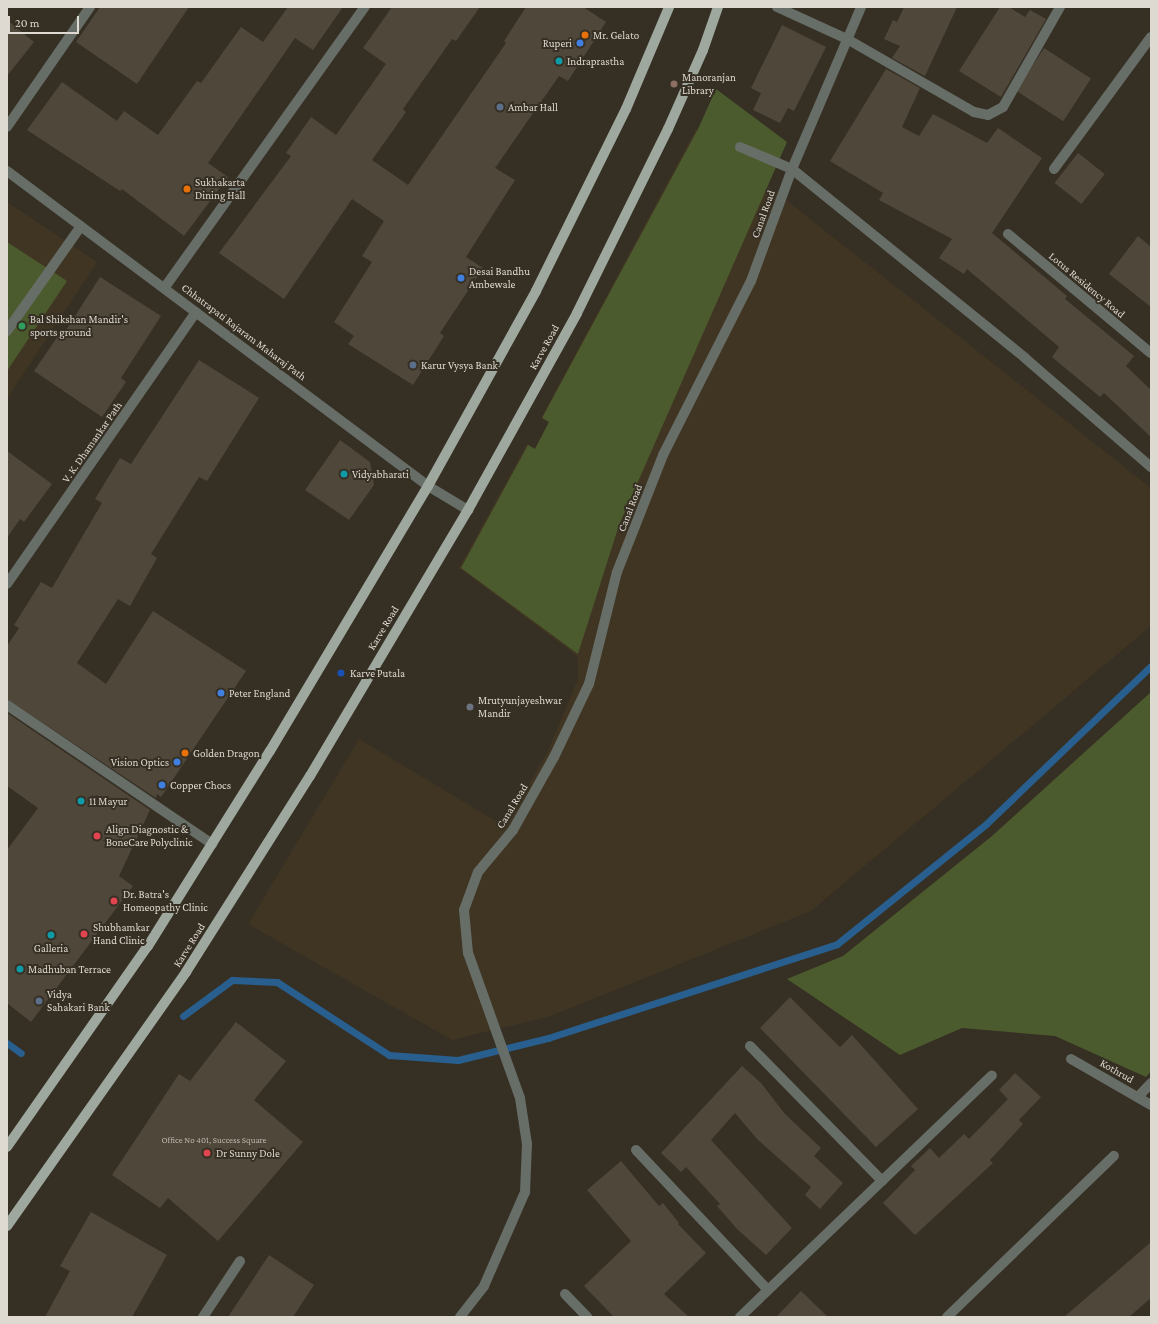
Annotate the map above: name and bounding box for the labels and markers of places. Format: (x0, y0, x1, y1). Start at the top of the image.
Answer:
place label: Mr. Gelato (593, 28, 639, 42)
marker: Mr. Gelato (580, 30, 590, 40)
place label: Ruperi (543, 36, 572, 50)
marker: Ruperi (575, 38, 585, 48)
place label: Indraprastha (567, 54, 624, 68)
marker: Indraprastha (554, 56, 564, 66)
place label: Manoranjan Library (682, 71, 736, 97)
marker: Manoranjan Library (669, 79, 679, 89)
place label: Ambar Hall (508, 100, 558, 114)
marker: Ambar Hall (495, 102, 505, 112)
place label: Sukhakarta Dining Hall (195, 176, 245, 202)
marker: Sukhakarta Dining Hall (182, 184, 192, 194)
place label: Desai Bandhu Ambewale (469, 265, 530, 291)
marker: Desai Bandhu Ambewale (456, 273, 466, 283)
place label: Bal Shikshan Mandir's sports ground (30, 313, 128, 339)
marker: Bal Shikshan Mandir's sports ground (17, 321, 27, 331)
place label: Karur Vysya Bank (421, 358, 498, 372)
marker: Karur Vysya Bank (408, 360, 418, 370)
place label: Vidyabharati (352, 467, 409, 481)
marker: Vidyabharati (339, 469, 349, 479)
place label: Karve Putala (350, 666, 405, 680)
marker: Karve Putala (335, 667, 347, 679)
place label: Peter England (229, 686, 290, 700)
marker: Peter England (216, 688, 226, 698)
place label: Mrutyunjayeshwar Mandir (478, 694, 562, 720)
marker: Mrutyunjayeshwar Mandir (465, 702, 475, 712)
place label: Golden Dragon (193, 746, 260, 760)
marker: Golden Dragon (180, 748, 190, 758)
place label: Vision Optics (111, 755, 169, 769)
marker: Vision Optics (172, 757, 182, 767)
place label: Copper Chocs (170, 778, 231, 792)
marker: Copper Chocs (157, 780, 167, 790)
place label: 11 Mayur (89, 794, 127, 808)
marker: 11 Mayur (76, 796, 86, 806)
place label: Align Diagnostic & BoneCare Polyclinic (106, 823, 193, 849)
marker: Align Diagnostic & BoneCare Polyclinic (91, 830, 103, 842)
place label: Dr. Batra's Homeopathy Clinic (123, 888, 208, 914)
marker: Dr. Batra's Homeopathy Clinic (108, 895, 120, 907)
place label: Shubhamkar Hand Clinic (93, 921, 150, 947)
marker: Shubhamkar Hand Clinic (78, 928, 90, 940)
marker: Galleria (46, 930, 56, 940)
place label: Galleria (34, 941, 68, 955)
place label: Madhuban Terrace (28, 962, 111, 976)
marker: Madhuban Terrace (15, 964, 25, 974)
place label: Vidya Sahakari Bank (47, 988, 110, 1014)
marker: Vidya Sahakari Bank (34, 996, 44, 1006)
place label: Dr Sunny Dole (216, 1146, 280, 1160)
marker: Dr Sunny Dole (201, 1147, 213, 1159)

